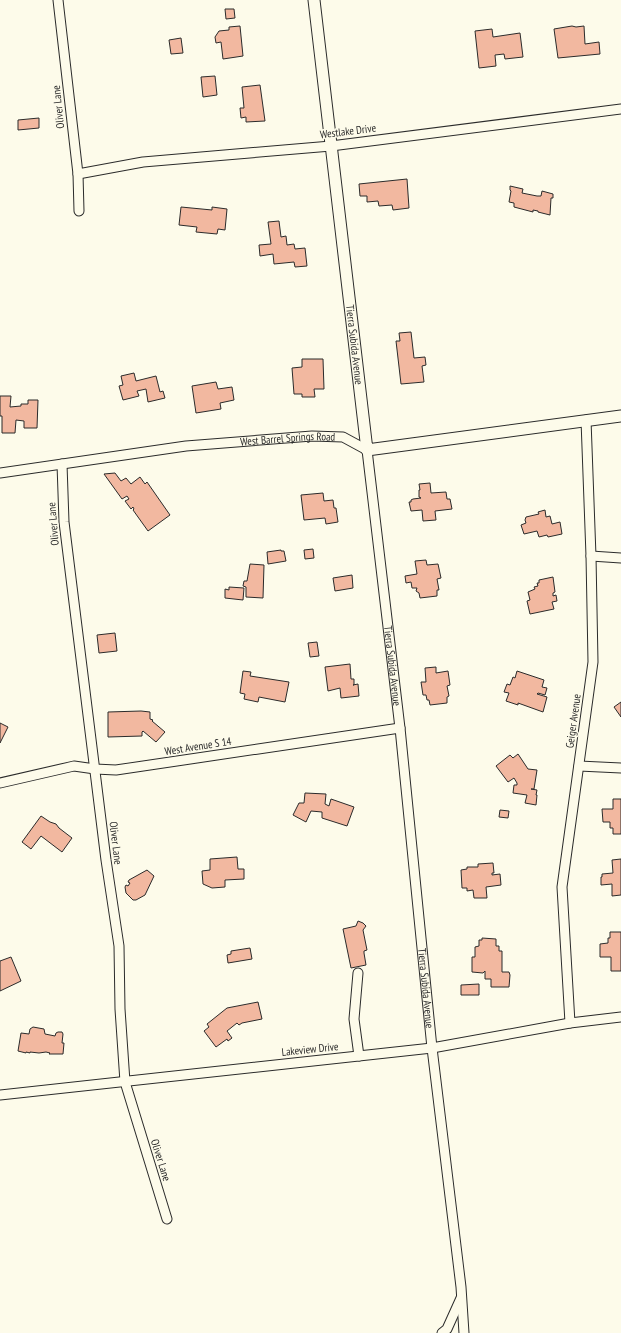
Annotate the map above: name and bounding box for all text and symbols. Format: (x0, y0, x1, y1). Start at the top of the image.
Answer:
street label: Oliver Lane (49, 84, 67, 129)
street label: Westlake Drive (319, 121, 377, 141)
street label: Tierra Subida Avenue (343, 304, 366, 386)
street label: West Barrel Springs Road (240, 429, 336, 449)
street label: Oliver Lane (44, 501, 62, 546)
street label: Tierra Subida Avenue (381, 625, 404, 707)
street label: Geiger Avenue (562, 693, 584, 749)
street label: West Avenue S 14 (164, 734, 232, 758)
street label: Oliver Lane (106, 821, 126, 866)
street label: Tierra Subida Avenue (415, 947, 437, 1029)
street label: Lakeview Drive (281, 1039, 340, 1059)
street label: Oliver Lane (148, 1137, 174, 1183)

